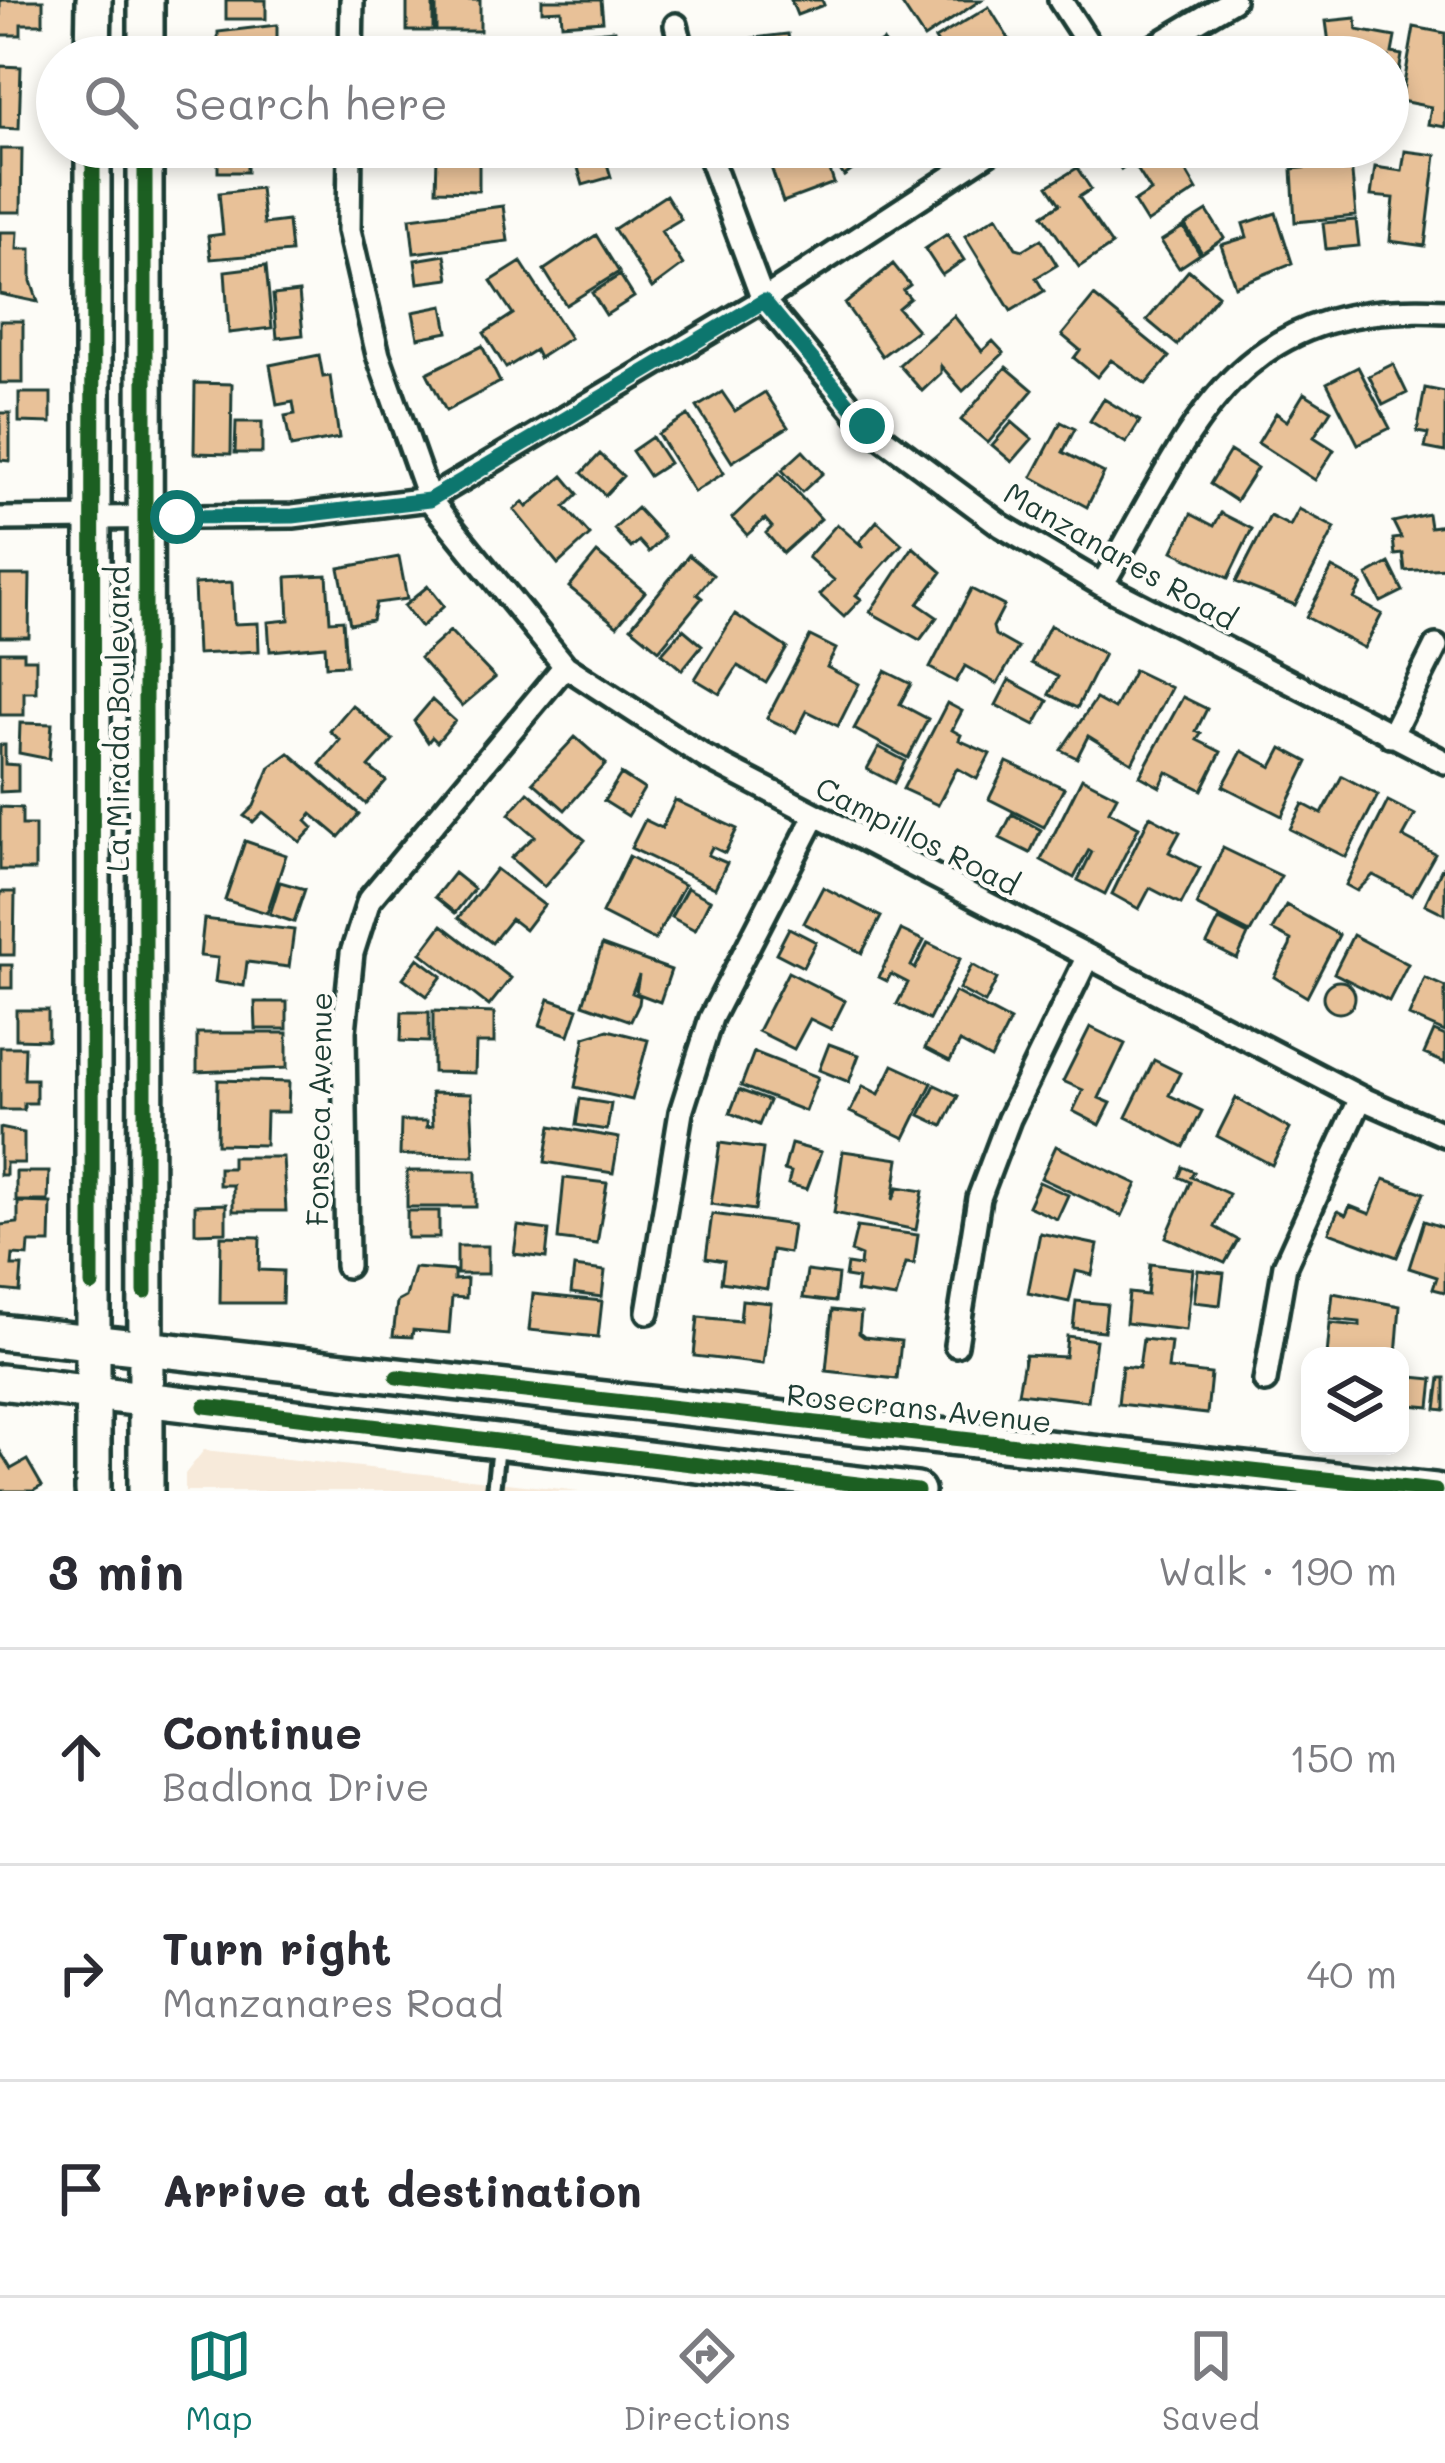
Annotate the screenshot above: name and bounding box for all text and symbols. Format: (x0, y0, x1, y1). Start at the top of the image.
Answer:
search box (36, 36, 1409, 168)
icon: search (78, 69, 144, 135)
text: Search here (174, 73, 448, 131)
route end (840, 399, 894, 453)
street label: Manzanares Road (997, 472, 1245, 638)
route start (150, 490, 204, 544)
street label: La Mirada Boulevard (97, 566, 137, 872)
street label: Campillos Road (809, 766, 1027, 904)
street label: Fonseca Avenue (296, 992, 340, 1226)
map controls (1301, 1347, 1409, 1455)
button: layers (1301, 1347, 1409, 1455)
street label: Rosecrans Avenue (785, 1373, 1053, 1441)
text: 3 min (48, 1536, 184, 1603)
text: Walk · 190 m (1158, 1544, 1397, 1595)
text: Continue (162, 1702, 362, 1760)
icon: ahead (48, 1724, 114, 1790)
text: 150 m (1289, 1731, 1397, 1782)
text: Badlona Drive (162, 1760, 430, 1811)
text: Turn right (162, 1918, 391, 1976)
icon: right (48, 1940, 114, 2006)
text: 40 m (1306, 1947, 1397, 1998)
text: Manzanares Road (162, 1976, 503, 2027)
icon: arrive (48, 2156, 114, 2222)
text: Arrive at destination (162, 2160, 642, 2218)
tab: Map (185, 2323, 253, 2438)
tab: Directions (623, 2323, 791, 2438)
tab: Saved (1162, 2323, 1260, 2438)

